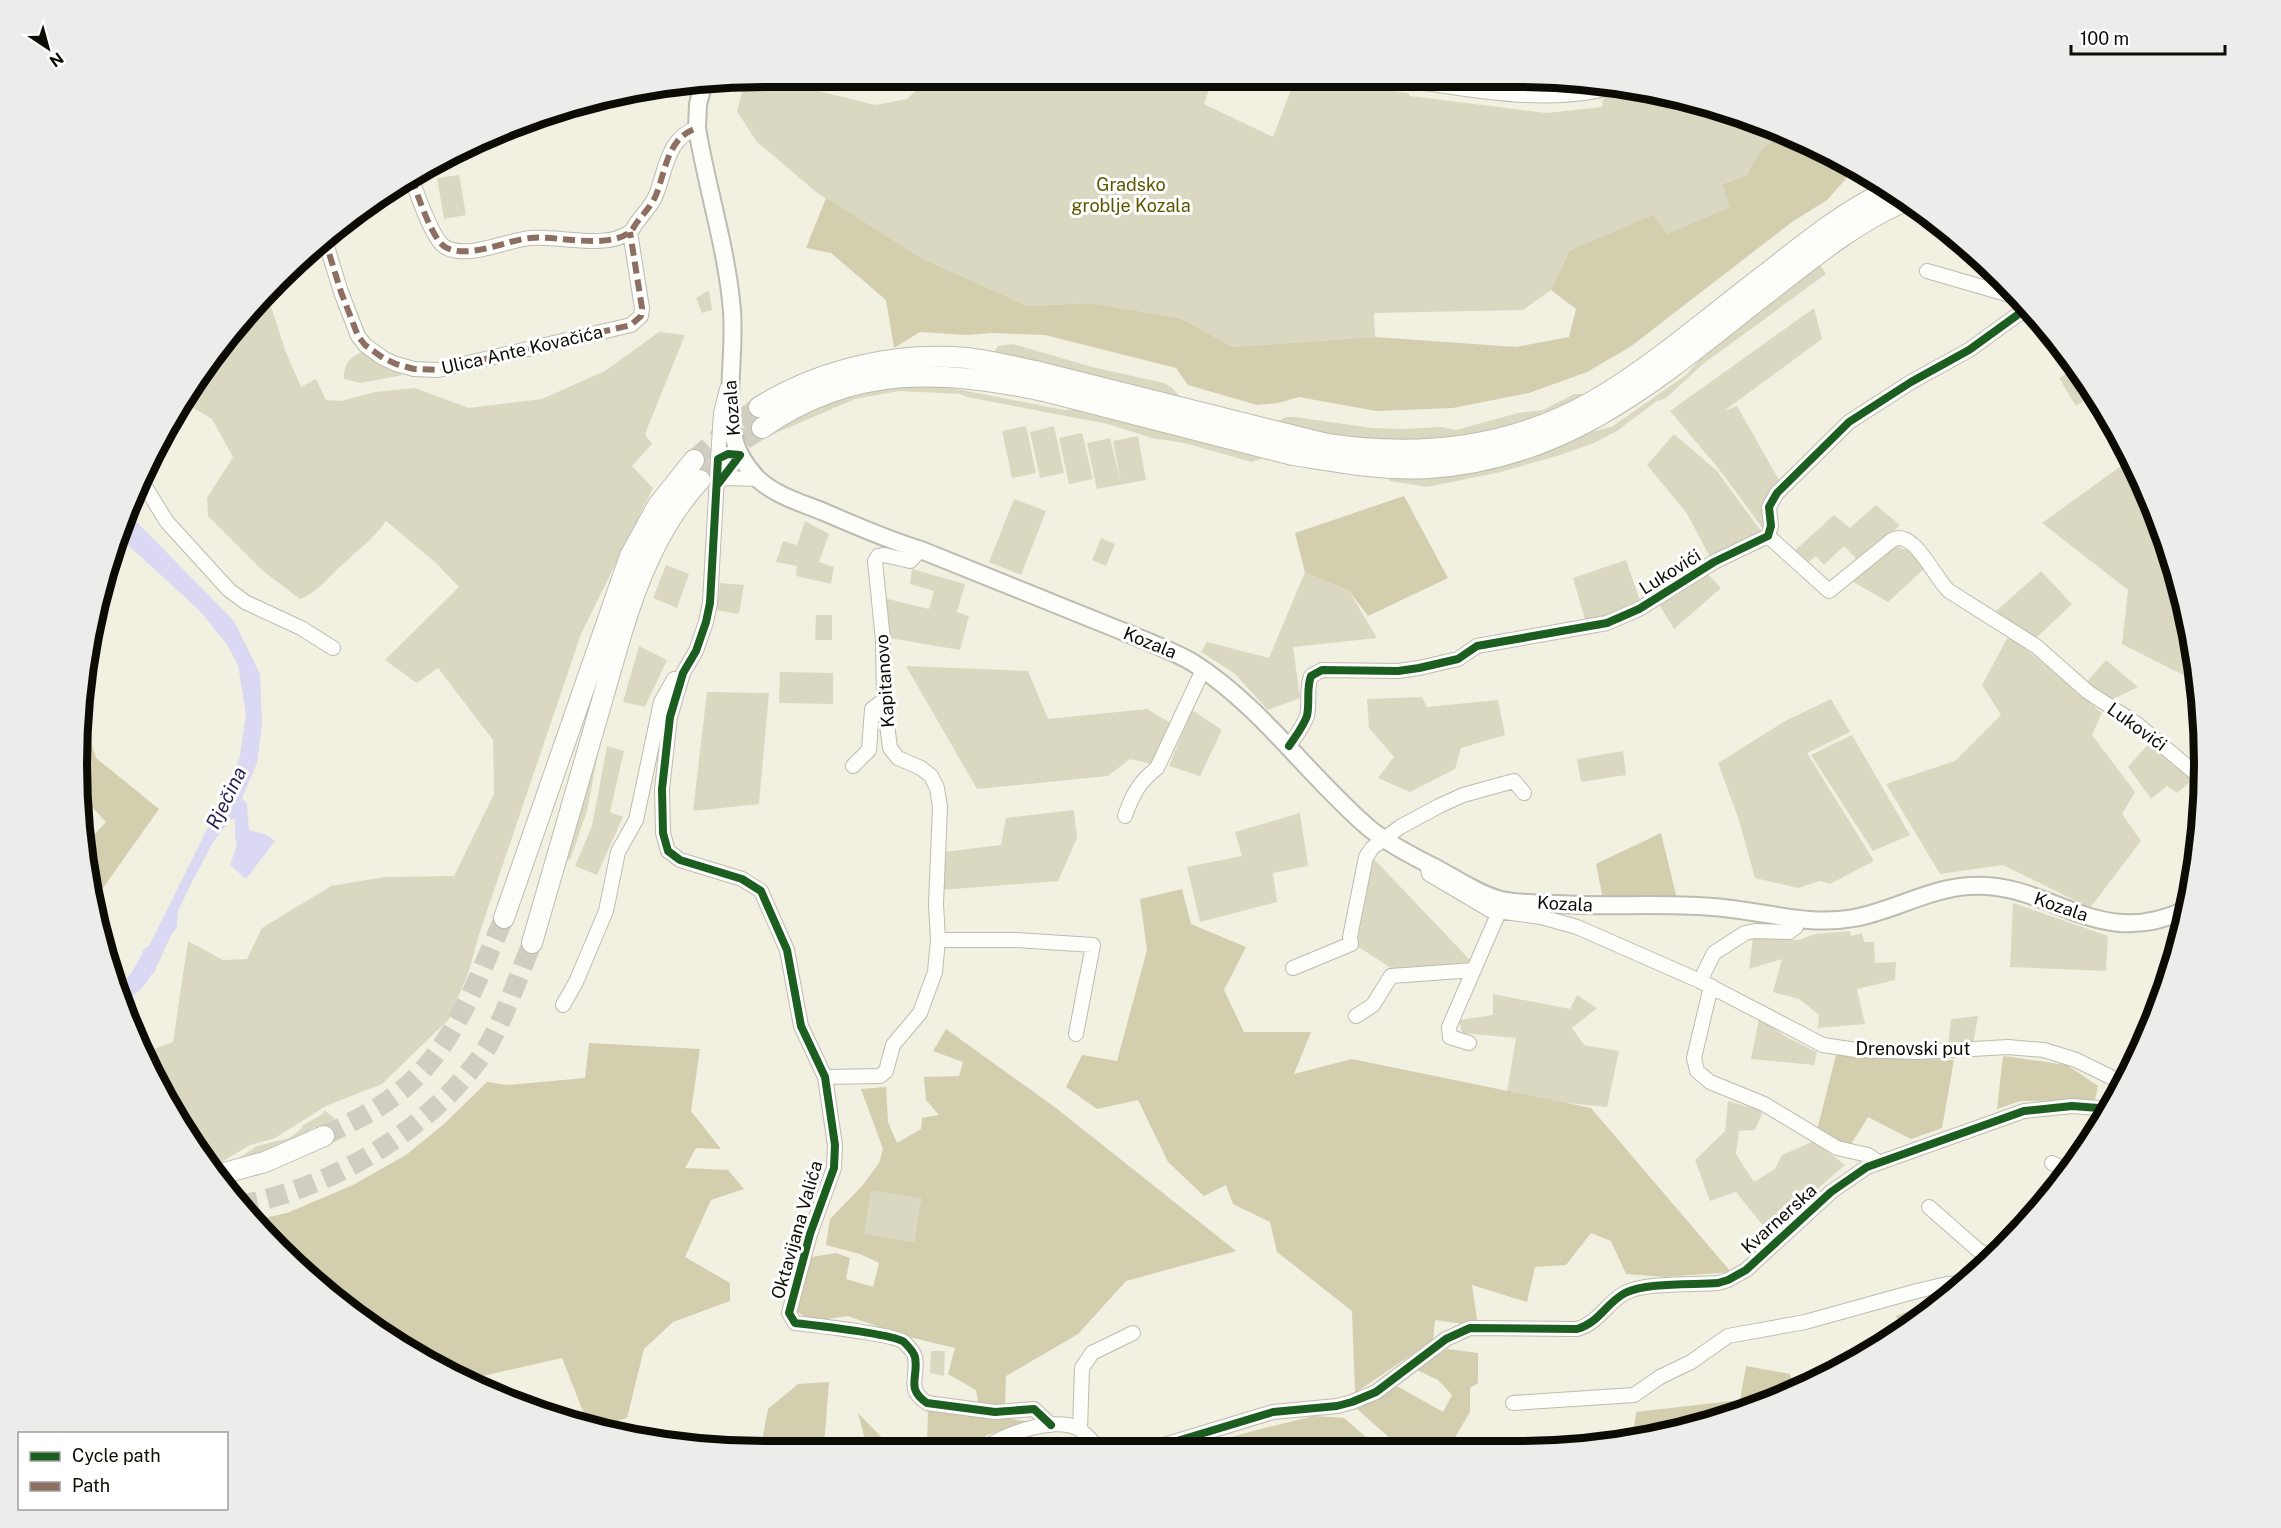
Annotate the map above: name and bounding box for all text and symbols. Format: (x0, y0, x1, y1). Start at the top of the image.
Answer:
north arrow (18, 18, 78, 78)
scale bar (2071, 18, 2226, 56)
text: 100 m (2080, 28, 2129, 49)
text: N (46, 48, 67, 71)
park label: Gradsko groblje Kozala (1071, 174, 1191, 216)
street label: Ulica Ante Kovačića (439, 321, 605, 378)
street label: Kozala (719, 379, 744, 437)
street label: Lukovići (1635, 545, 1704, 599)
street label: Kozala (1120, 622, 1180, 663)
street label: Kapitanovo (871, 634, 898, 728)
street label: Lukovići (2103, 698, 2171, 755)
water label: Rječina (201, 763, 251, 833)
street label: Kozala (2031, 888, 2091, 926)
street label: Kozala (1537, 892, 1593, 915)
street label: Drenovski put (1855, 1038, 1971, 1059)
street label: Oktavijana Valića (767, 1158, 826, 1301)
street label: Kvarnerska (1737, 1179, 1821, 1258)
legend (18, 1432, 228, 1510)
text: Cycle path (72, 1445, 161, 1466)
text: Path (72, 1475, 110, 1496)

